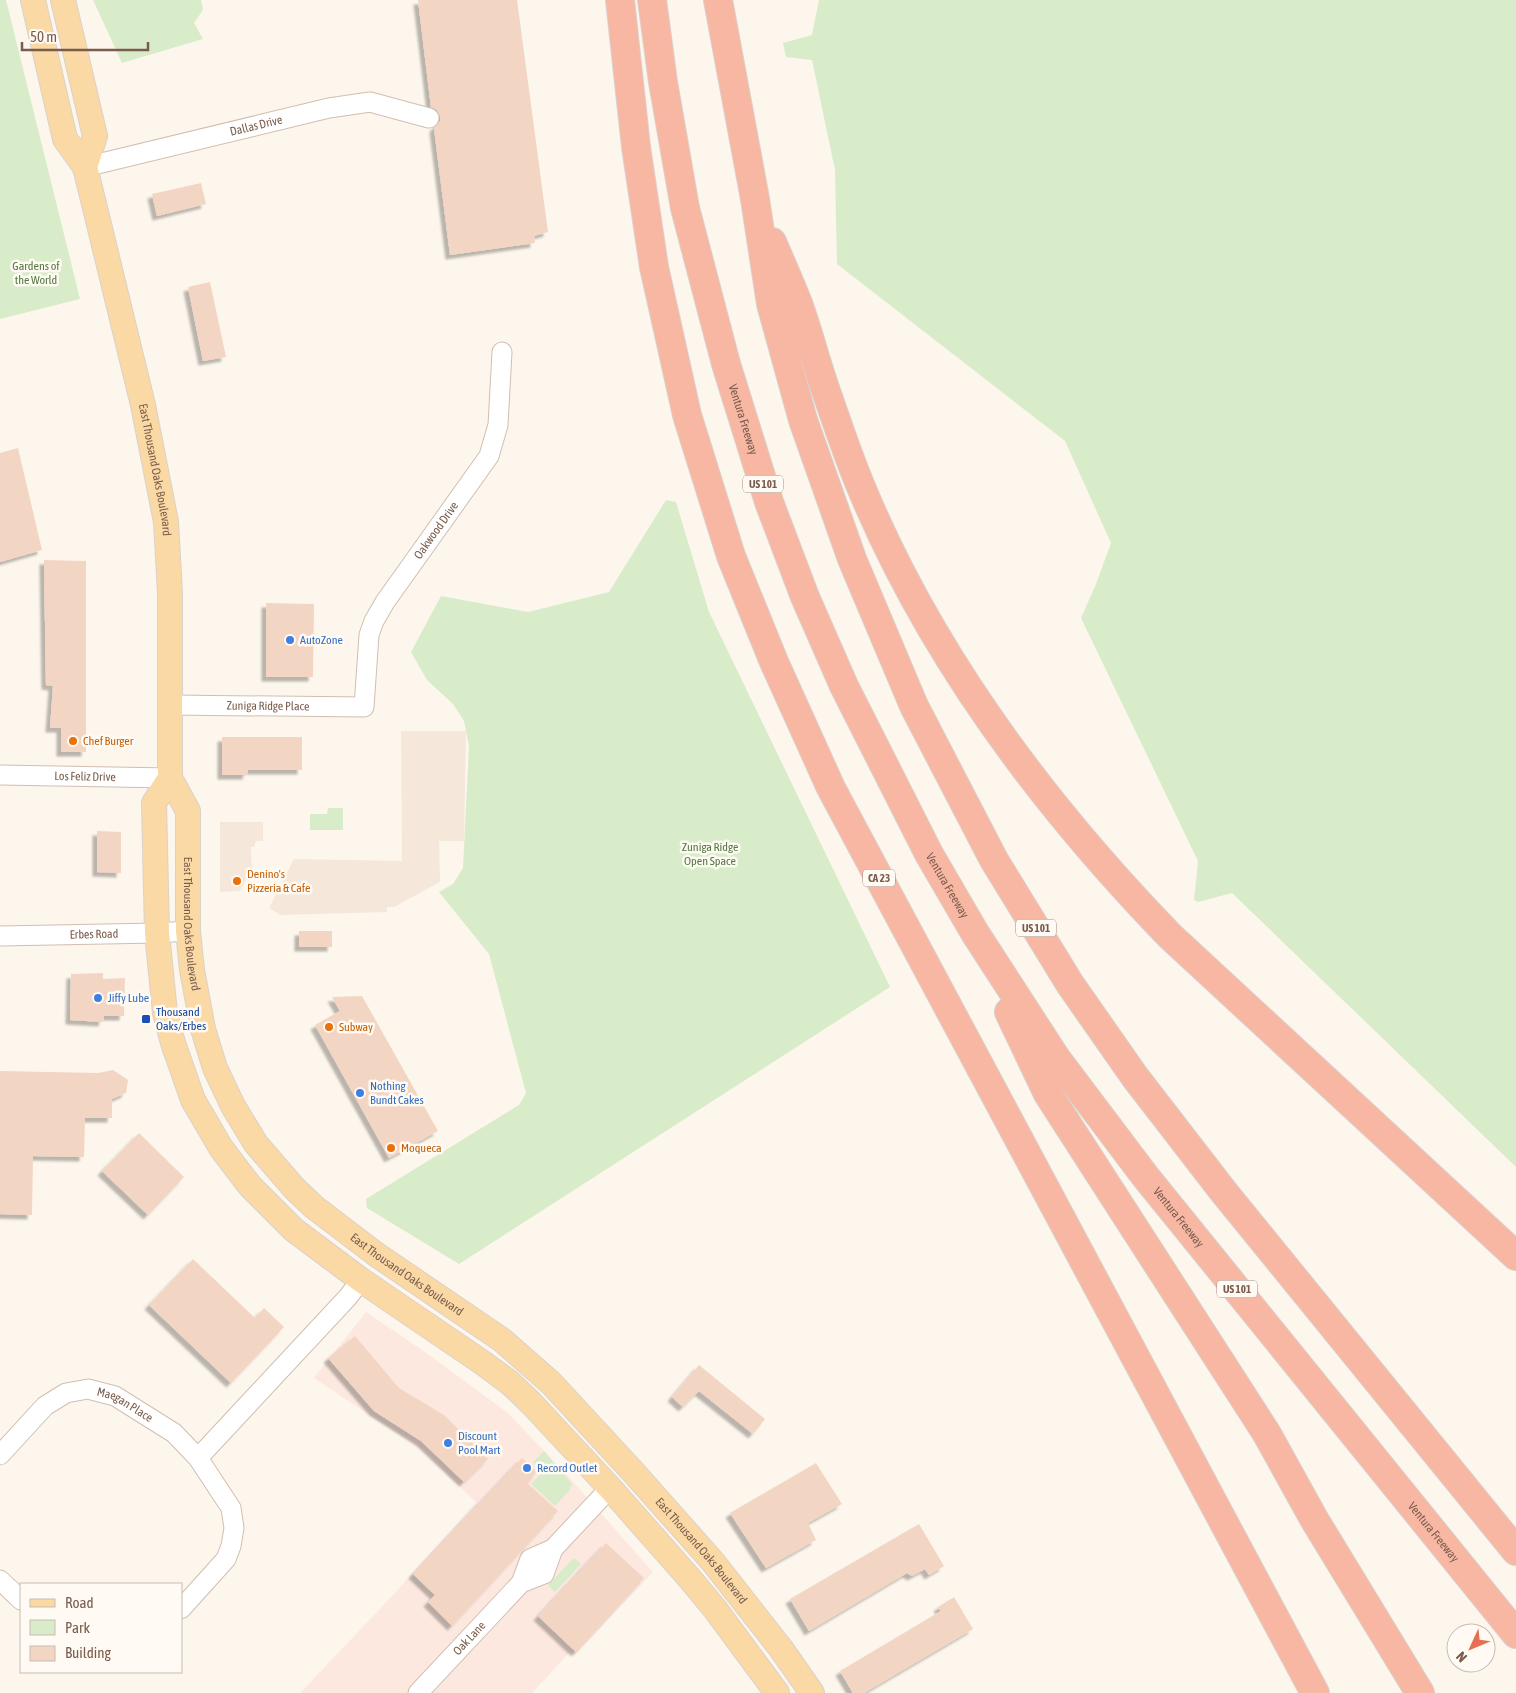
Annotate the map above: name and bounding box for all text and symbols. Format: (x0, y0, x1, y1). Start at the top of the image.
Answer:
scale bar (22, 20, 149, 52)
text: 50 m (30, 28, 57, 45)
street label: Dallas Drive (228, 113, 284, 139)
park label: Gardens of the World (12, 259, 60, 287)
street label: Ventura Freeway (726, 382, 761, 456)
street label: East Thousand Oaks Boulevard (136, 402, 174, 536)
road number: US 101 (743, 476, 783, 492)
street label: Oakwood Drive (411, 499, 461, 562)
place label: AutoZone (300, 633, 343, 647)
marker: AutoZone (284, 634, 296, 646)
street label: Zuniga Ridge Place (226, 699, 310, 713)
place label: Chef Burger (83, 734, 134, 748)
marker: Chef Burger (67, 735, 79, 747)
street label: Los Feliz Drive (54, 769, 116, 784)
park label: Zuniga Ridge Open Space (682, 840, 738, 868)
street label: Ventura Freeway (923, 850, 972, 921)
street label: East Thousand Oaks Boulevard (181, 857, 203, 992)
place label: Denino's Pizzeria & Cafe (247, 867, 311, 895)
road number: CA 23 (863, 870, 895, 886)
marker: Denino's Pizzeria & Cafe (231, 875, 243, 887)
road number: US 101 (1016, 920, 1056, 936)
street label: Erbes Road (70, 927, 118, 942)
place label: Jiffy Lube (108, 991, 149, 1005)
marker: Jiffy Lube (92, 992, 104, 1004)
place label: Thousand Oaks/Erbes (156, 1005, 206, 1033)
marker: Thousand Oaks/Erbes (140, 1013, 152, 1025)
place label: Subway (339, 1020, 373, 1034)
marker: Subway (323, 1021, 335, 1033)
place label: Nothing Bundt Cakes (370, 1079, 424, 1107)
marker: Nothing Bundt Cakes (354, 1087, 366, 1099)
place label: Moqueca (401, 1141, 442, 1155)
marker: Moqueca (385, 1142, 397, 1154)
street label: Ventura Freeway (1150, 1185, 1207, 1250)
street label: East Thousand Oaks Boulevard (348, 1230, 466, 1319)
road number: US 101 (1217, 1280, 1257, 1298)
street label: Maegan Place (96, 1385, 155, 1425)
place label: Discount Pool Mart (458, 1429, 501, 1457)
marker: Discount Pool Mart (442, 1437, 454, 1449)
place label: Record Outlet (537, 1461, 598, 1475)
marker: Record Outlet (521, 1462, 533, 1474)
street label: East Thousand Oaks Boulevard (652, 1495, 750, 1606)
street label: Ventura Freeway (1405, 1499, 1462, 1565)
legend (20, 1583, 182, 1673)
text: Road (65, 1594, 94, 1611)
street label: Oak Lane (450, 1618, 488, 1658)
text: Park (65, 1619, 90, 1636)
north arrow (1446, 1623, 1496, 1673)
text: Building (65, 1644, 111, 1661)
text: N (1453, 1649, 1470, 1666)

